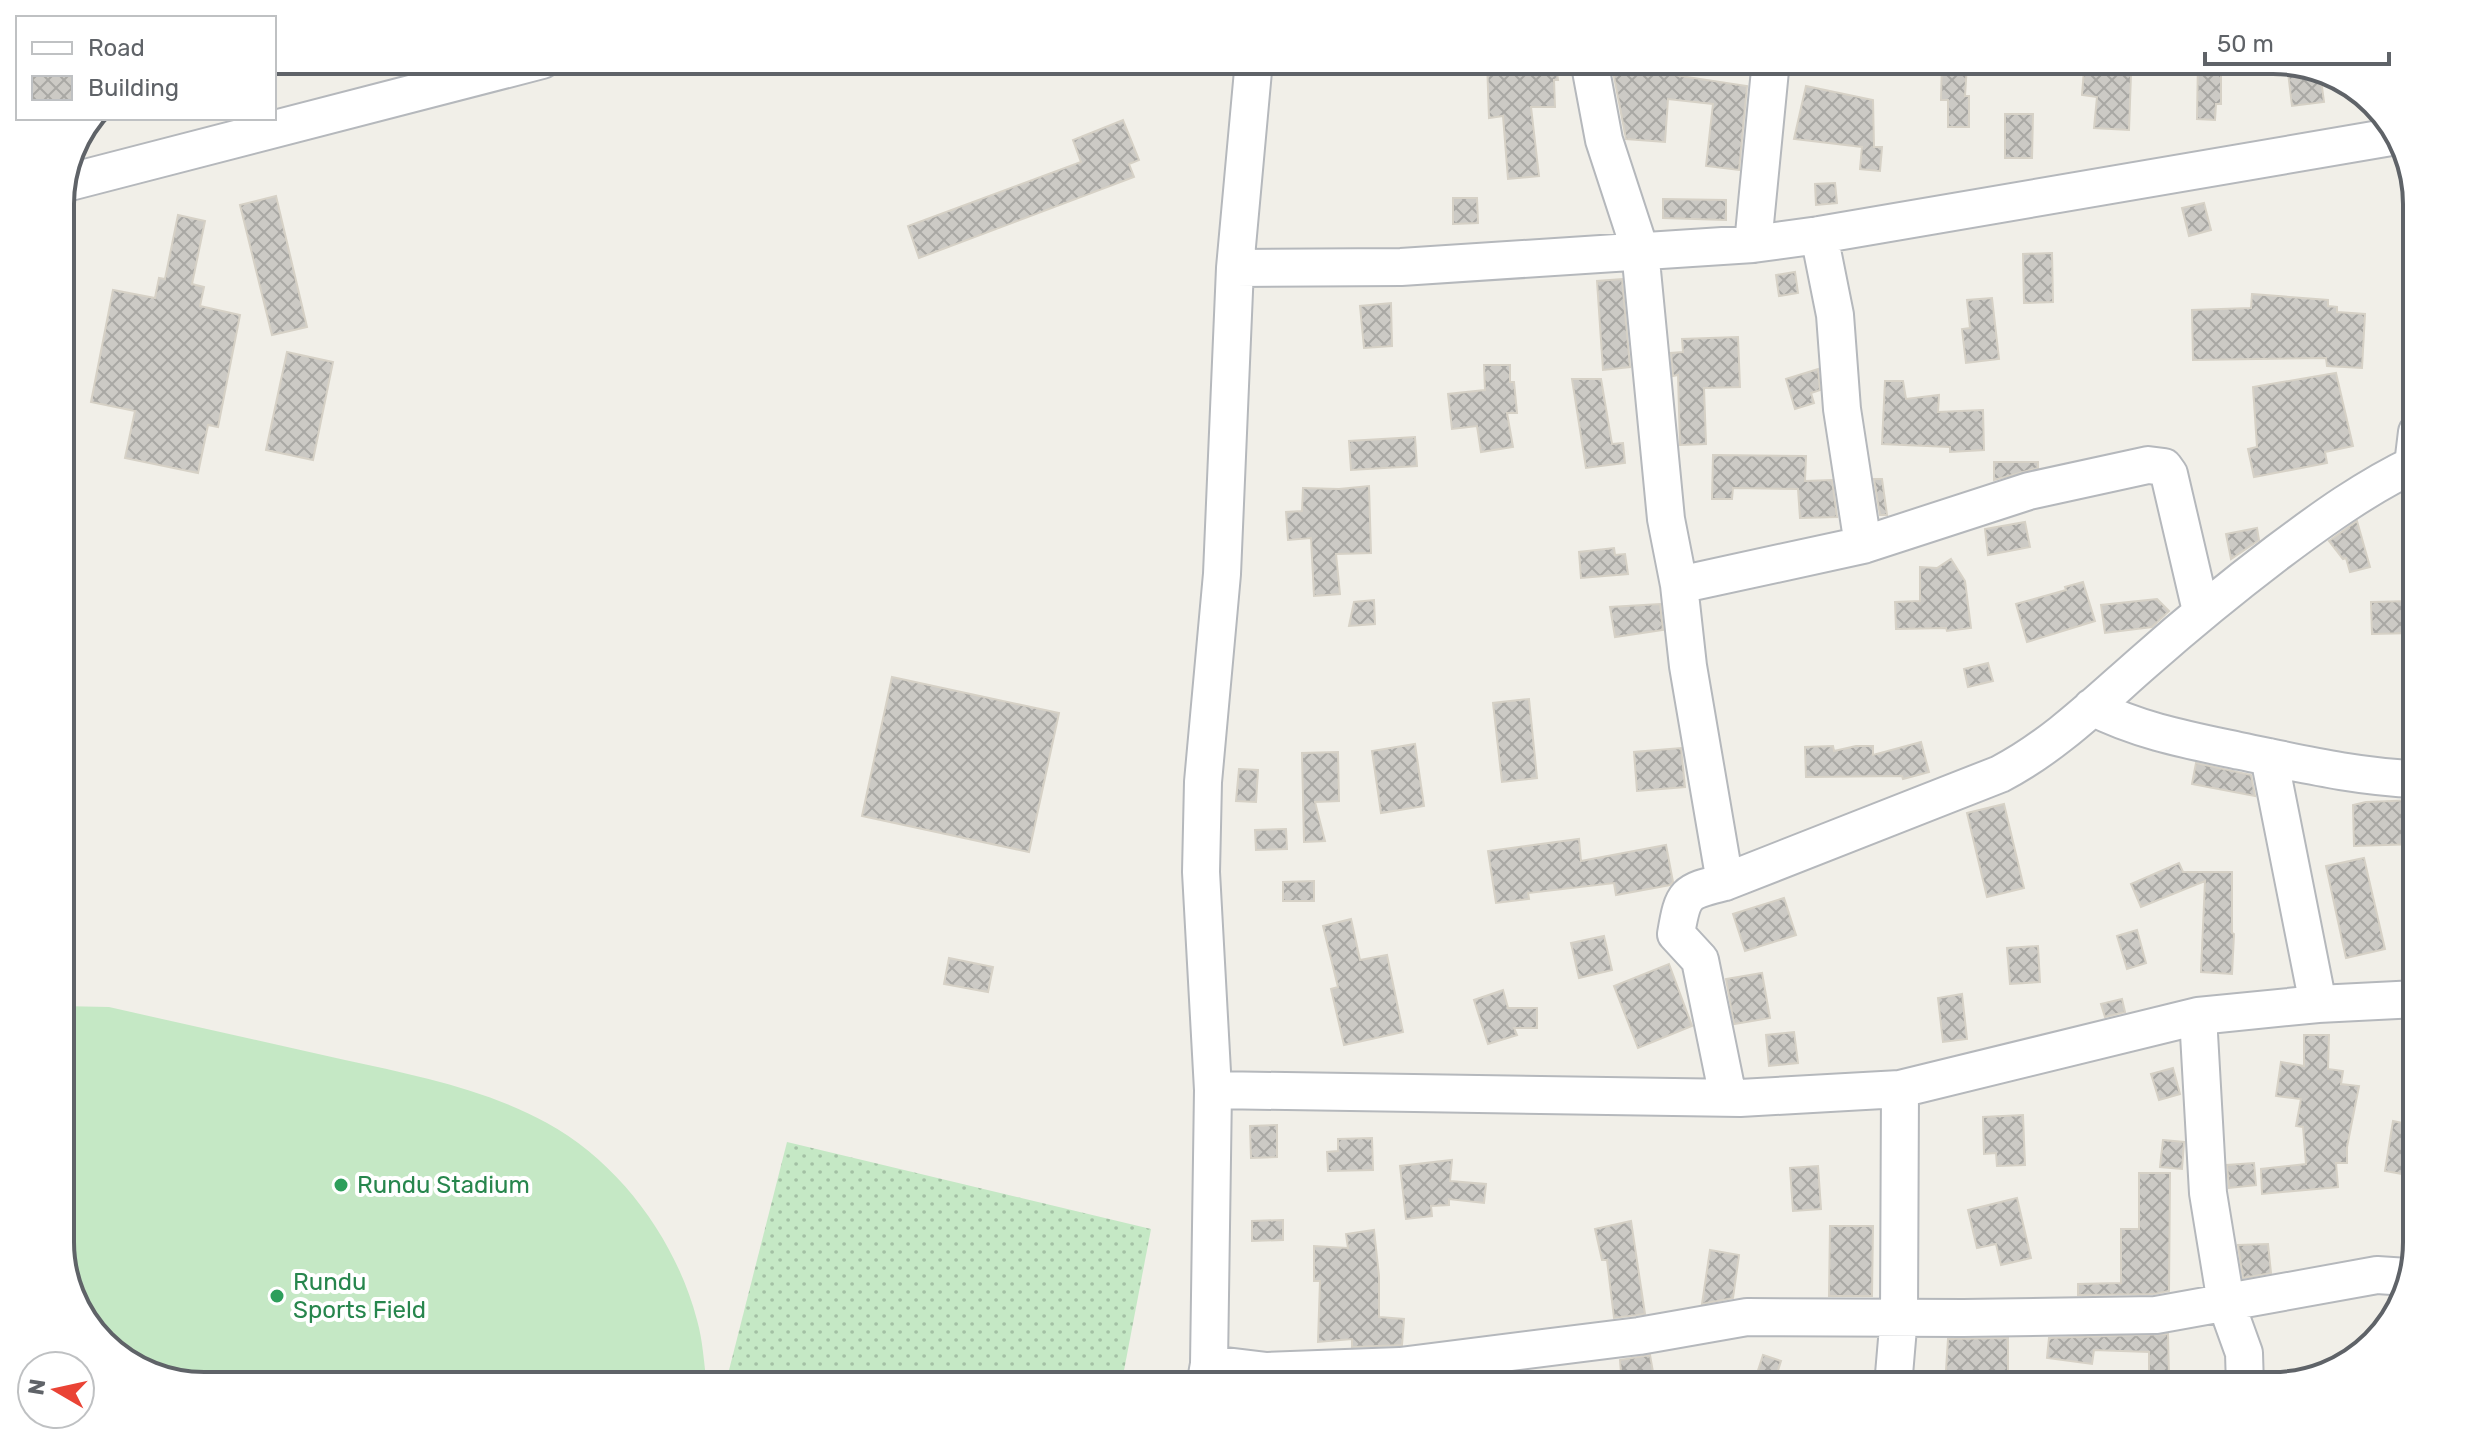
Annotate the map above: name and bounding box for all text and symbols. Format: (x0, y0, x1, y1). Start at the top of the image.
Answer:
legend (16, 16, 276, 120)
scale bar (2205, 16, 2389, 66)
text: 50 m (2217, 30, 2274, 58)
text: Road (88, 34, 145, 62)
text: Building (88, 74, 179, 102)
place label: Rundu Stadium (357, 1171, 530, 1199)
marker: Rundu Stadium (332, 1176, 350, 1194)
place label: Rundu Sports Field (293, 1268, 426, 1324)
marker: Rundu Sports Field (268, 1287, 286, 1305)
north arrow (16, 1350, 96, 1430)
text: N (22, 1377, 51, 1397)

